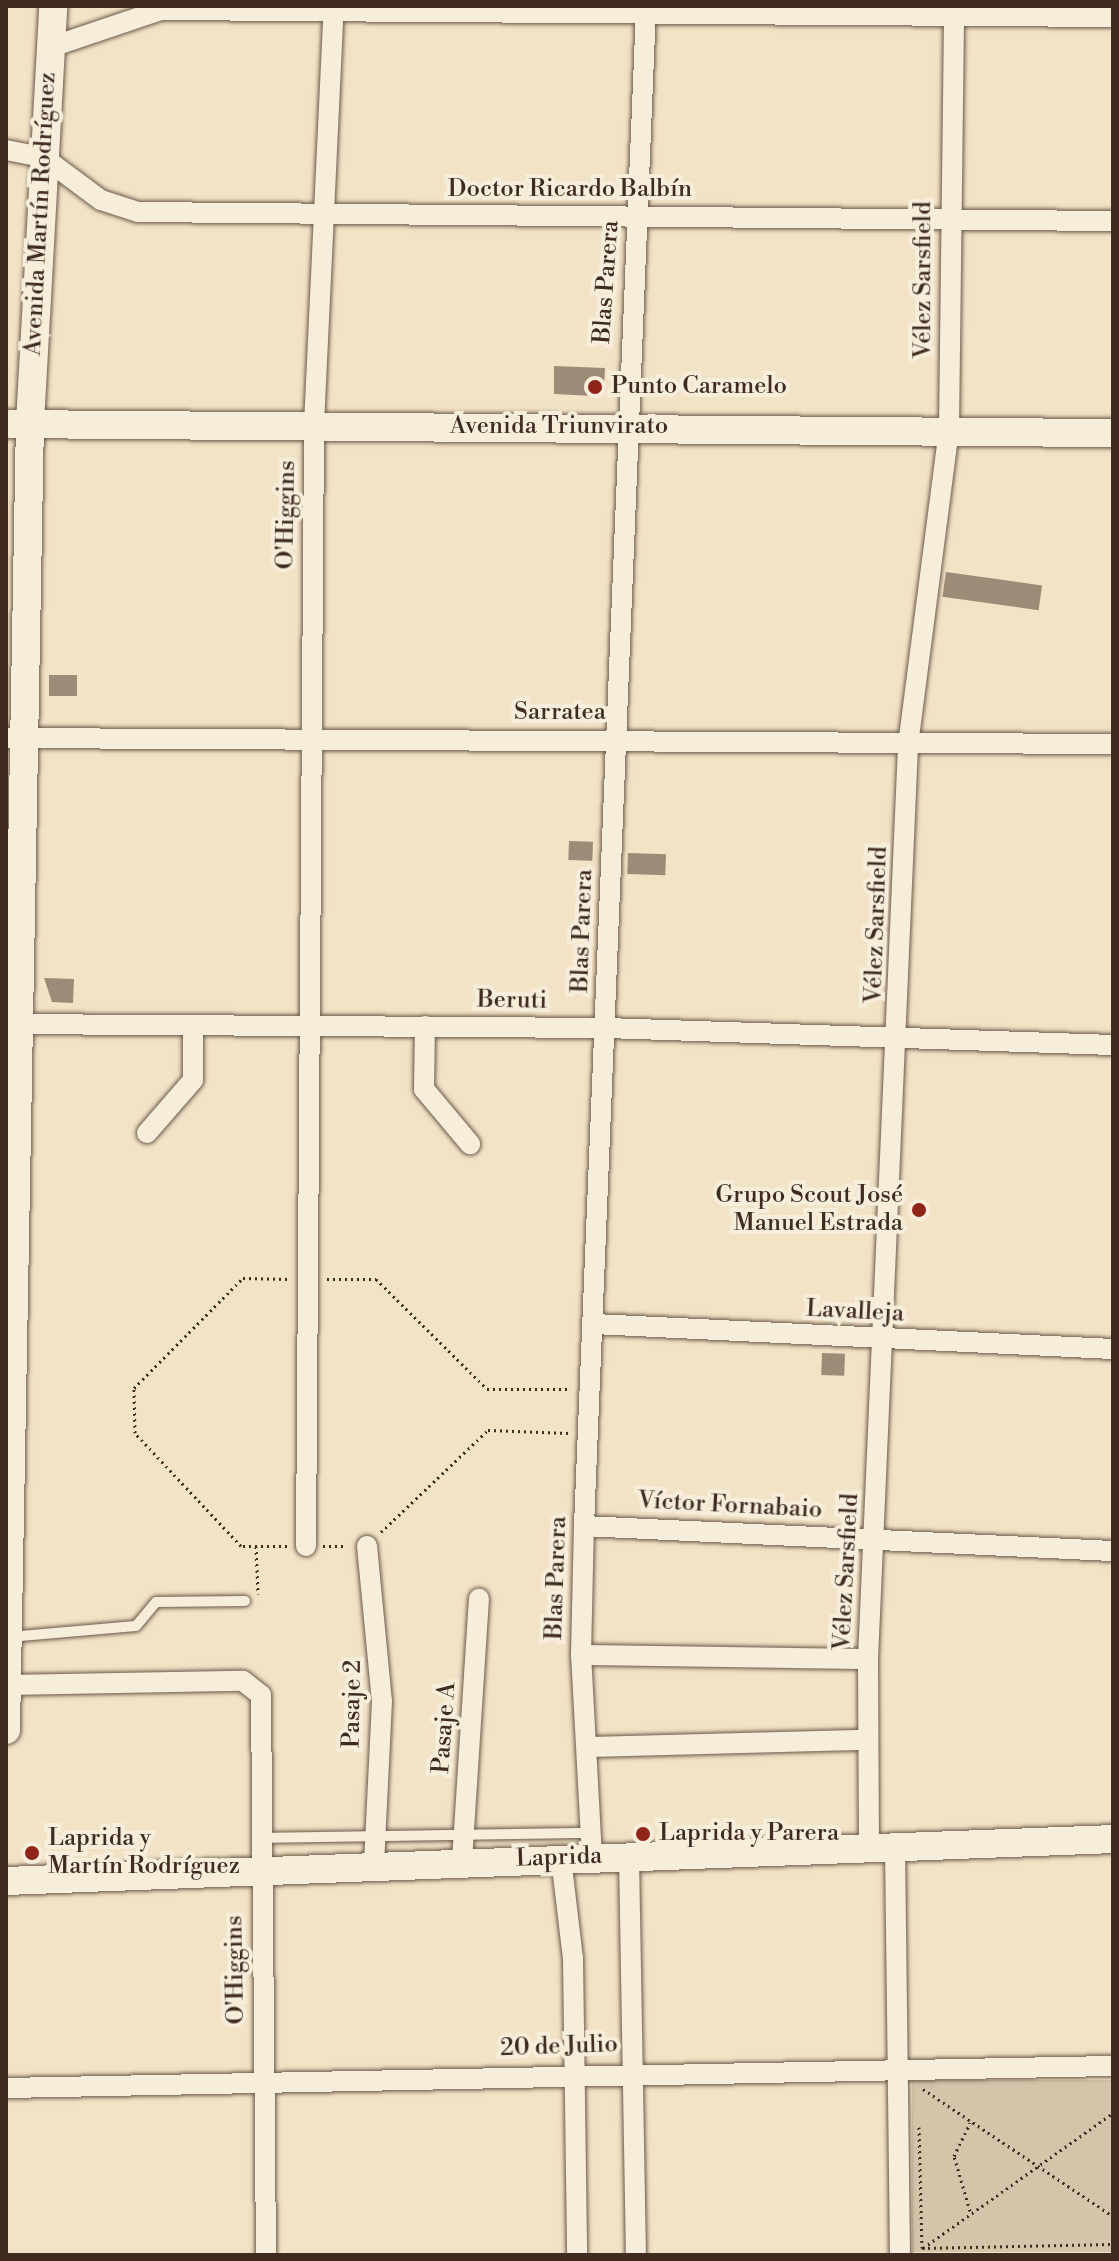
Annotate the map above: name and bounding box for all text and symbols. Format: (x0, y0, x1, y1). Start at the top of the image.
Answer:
street label: Avenida Martín Rodríguez (19, 71, 63, 357)
street label: Doctor Ricardo Balbín (448, 176, 692, 204)
street label: Vélez Sarsfield (910, 201, 938, 359)
street label: Blas Parera (588, 219, 626, 345)
place label: Punto Caramelo (611, 373, 787, 401)
marker: Punto Caramelo (586, 378, 604, 396)
street label: Avenida Triunvirato (450, 413, 668, 441)
street label: O'Higgins (272, 460, 302, 570)
street label: Sarratea (514, 699, 606, 727)
street label: Vélez Sarsfield (860, 846, 894, 1004)
street label: Blas Parera (566, 869, 600, 993)
street label: Beruti (477, 986, 547, 1016)
place label: Grupo Scout José Manuel Estrada (715, 1182, 903, 1238)
marker: Grupo Scout José Manuel Estrada (910, 1201, 928, 1219)
street label: Lavalleja (805, 1295, 905, 1329)
street label: Víctor Fornabaio (637, 1487, 823, 1525)
street label: Vélez Sarsfield (829, 1493, 865, 1651)
street label: Blas Parera (540, 1516, 574, 1640)
street label: Pasaje 2 (338, 1660, 368, 1748)
street label: Pasaje A (427, 1681, 463, 1775)
place label: Laprida y Parera (659, 1820, 839, 1848)
place label: Laprida y Martín Rodríguez (48, 1825, 240, 1881)
marker: Laprida y Parera (634, 1825, 652, 1843)
street label: Laprida (515, 1842, 603, 1874)
marker: Laprida y Martín Rodríguez (23, 1844, 41, 1862)
street label: O'Higgins (221, 1915, 251, 2025)
street label: 20 de Julio (500, 2031, 618, 2063)

